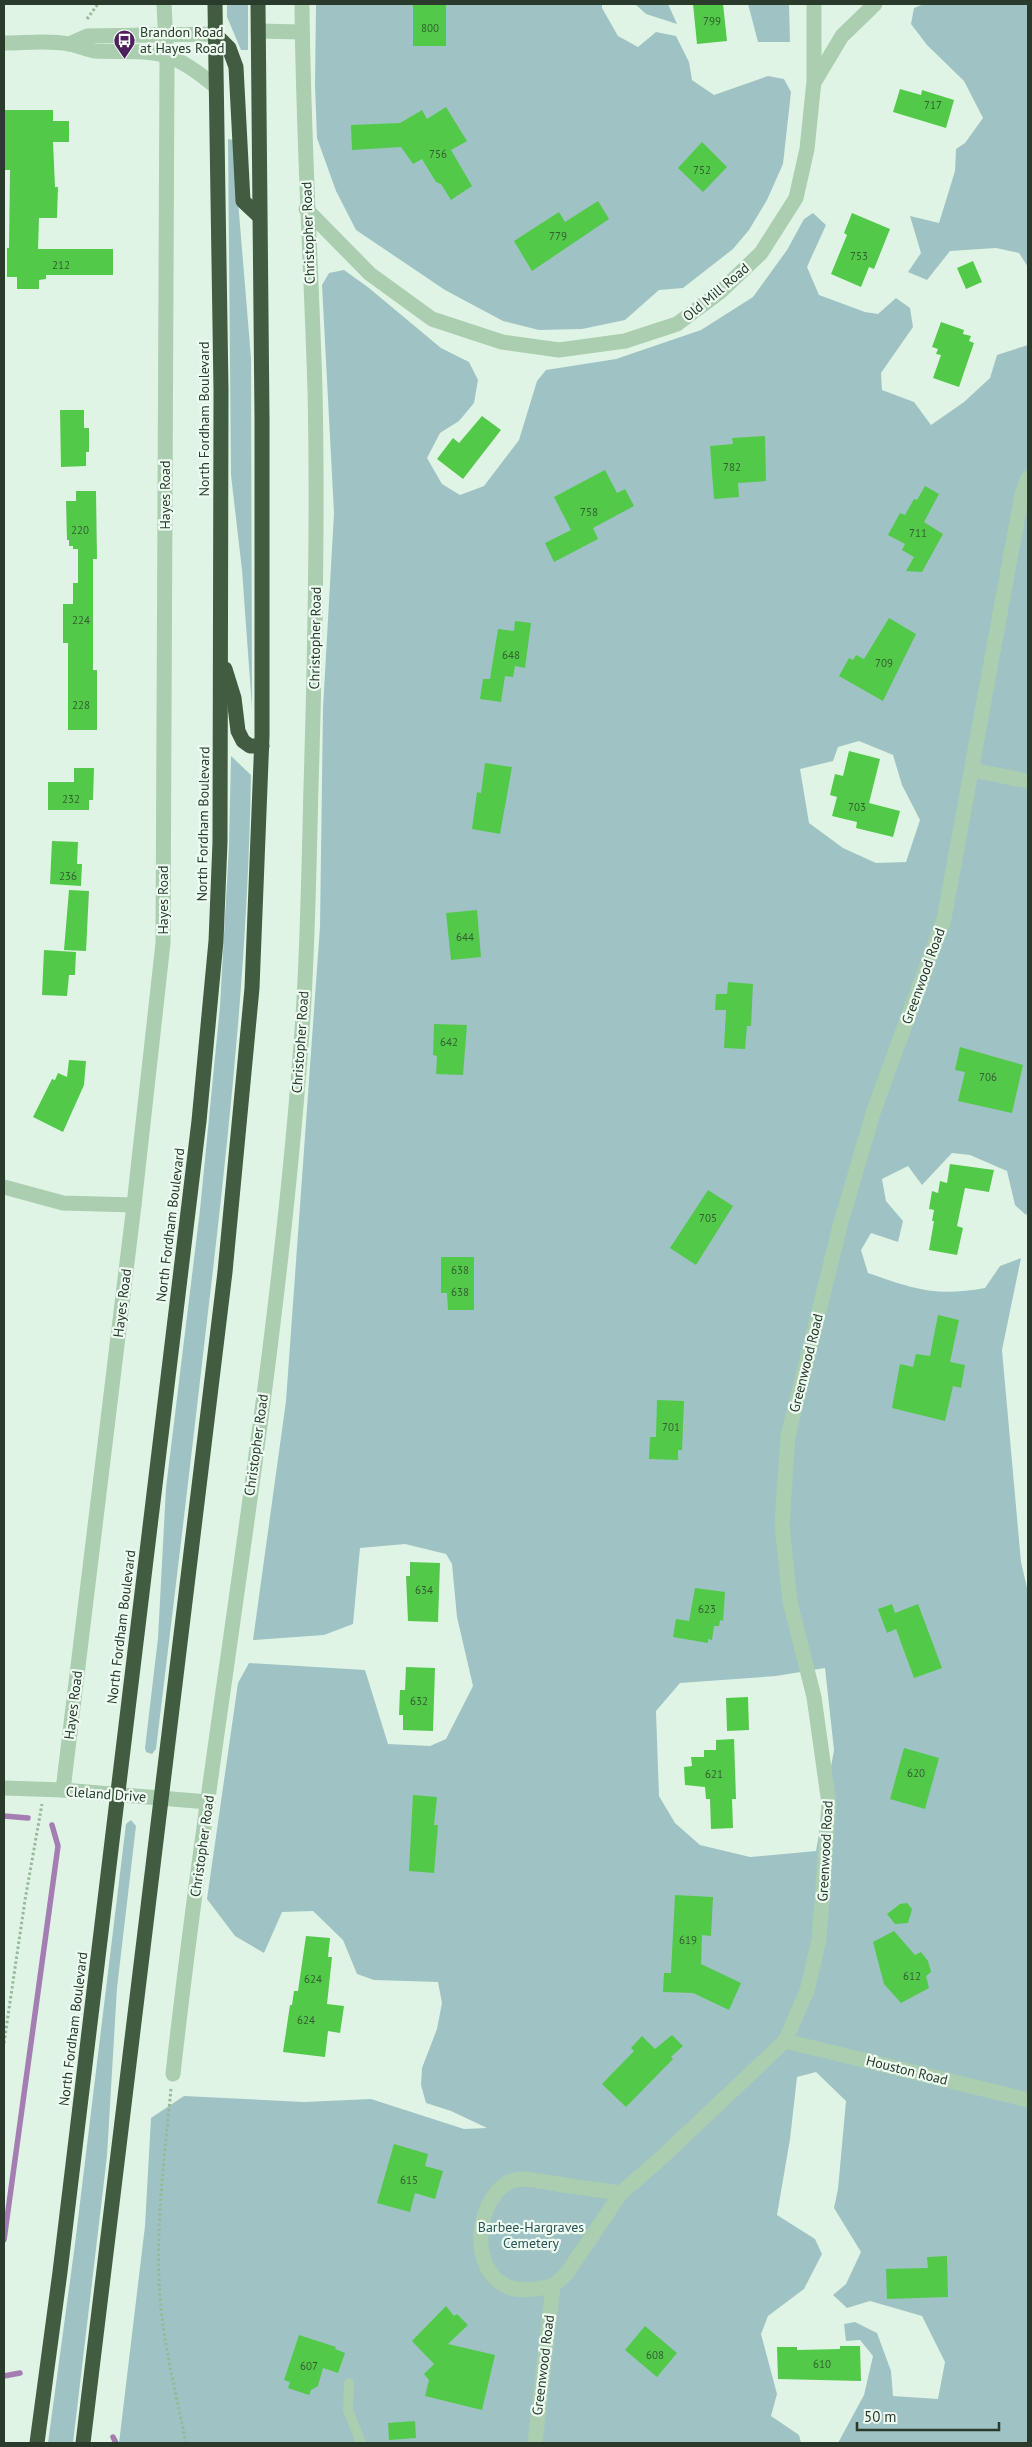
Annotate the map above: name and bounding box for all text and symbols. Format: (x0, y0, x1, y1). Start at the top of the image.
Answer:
house number: 799 (703, 14, 721, 28)
house number: 800 (421, 21, 439, 35)
place label: Brandon Road at Hayes Road (140, 23, 225, 57)
bus stop icon: Brandon Road at Hayes Road (112, 28, 136, 59)
house number: 717 (924, 98, 942, 112)
house number: 756 (429, 147, 447, 161)
house number: 752 (693, 163, 711, 177)
street label: Christopher Road (297, 181, 319, 285)
house number: 779 (549, 229, 567, 243)
house number: 753 (850, 249, 868, 263)
house number: 212 (52, 258, 70, 272)
street label: Old Mill Road (679, 259, 753, 325)
street label: North Fordham Boulevard (195, 341, 213, 497)
street label: Hayes Road (156, 460, 174, 530)
house number: 782 (723, 460, 741, 474)
house number: 758 (580, 505, 598, 519)
house number: 220 (71, 523, 89, 537)
house number: 711 (909, 526, 927, 540)
street label: Christopher Road (305, 587, 325, 689)
house number: 224 (72, 613, 90, 627)
house number: 648 (502, 648, 520, 662)
house number: 709 (875, 656, 893, 670)
house number: 228 (72, 698, 90, 712)
street label: North Fordham Boulevard (193, 746, 213, 902)
house number: 232 (62, 792, 80, 806)
house number: 703 (848, 800, 866, 814)
street label: Hayes Road (154, 865, 172, 935)
house number: 236 (59, 869, 77, 883)
street label: Greenwood Road (897, 925, 949, 1027)
house number: 644 (456, 930, 474, 944)
street label: Christopher Road (287, 990, 313, 1094)
house number: 642 (440, 1035, 458, 1049)
house number: 706 (979, 1070, 997, 1084)
street label: North Fordham Boulevard (152, 1147, 188, 1303)
house number: 705 (699, 1211, 717, 1225)
house number: 638 (451, 1263, 469, 1277)
street label: Hayes Road (109, 1268, 135, 1338)
house number: 638 (451, 1285, 469, 1299)
street label: Greenwood Road (785, 1312, 827, 1414)
street label: Christopher Road (240, 1393, 272, 1497)
house number: 701 (662, 1420, 680, 1434)
street label: North Fordham Boulevard (103, 1549, 139, 1705)
house number: 634 (415, 1583, 433, 1597)
house number: 623 (698, 1602, 716, 1616)
street label: Hayes Road (60, 1670, 86, 1740)
house number: 632 (410, 1694, 428, 1708)
house number: 620 (907, 1766, 925, 1780)
house number: 621 (705, 1767, 723, 1781)
street label: Cleland Drive (65, 1782, 147, 1806)
street label: Christopher Road (186, 1794, 218, 1898)
street label: Greenwood Road (813, 1800, 837, 1902)
house number: 619 (679, 1933, 697, 1947)
street label: North Fordham Boulevard (55, 1951, 91, 2107)
house number: 612 (903, 1969, 921, 1983)
house number: 624 (304, 1972, 322, 1986)
house number: 624 (297, 2013, 315, 2027)
street label: Houston Road (864, 2051, 950, 2089)
house number: 615 (400, 2173, 418, 2187)
park label: Barbee-Hargraves Cemetery (478, 2218, 584, 2252)
street label: Greenwood Road (528, 2314, 558, 2416)
house number: 608 (646, 2348, 664, 2362)
house number: 610 (813, 2357, 831, 2371)
house number: 607 (300, 2359, 318, 2373)
scale bar (857, 2400, 1000, 2432)
text: 50 m (864, 2407, 897, 2426)

